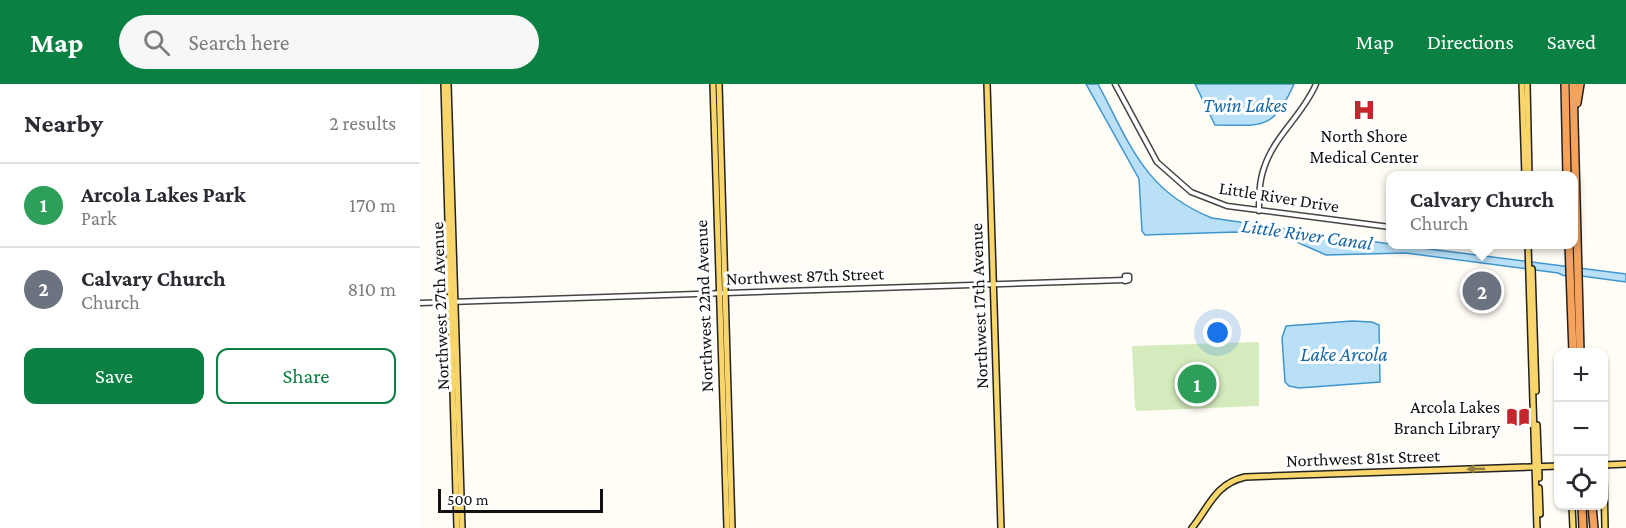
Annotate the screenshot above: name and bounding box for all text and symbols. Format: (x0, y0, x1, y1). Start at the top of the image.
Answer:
search box (119, 15, 539, 69)
icon: search (140, 26, 173, 59)
text: Map (30, 27, 83, 58)
text: Search here (188, 30, 289, 55)
text: Map (1356, 30, 1394, 54)
text: Directions (1427, 30, 1514, 54)
text: Saved (1547, 30, 1596, 54)
water label: Twin Lakes (1203, 94, 1288, 116)
hospital icon: North Shore Medical Center (1351, 97, 1377, 123)
text: Nearby (24, 109, 103, 138)
text: 2 results (329, 112, 396, 134)
place label: North Shore Medical Center (1309, 126, 1419, 167)
popup (1386, 171, 1578, 249)
street label: Little River Drive (1218, 178, 1341, 216)
text: Arcola Lakes Park (81, 182, 246, 207)
text: Calvary Church (1410, 187, 1554, 212)
text: 1 (40, 194, 47, 216)
text: 170 m (349, 194, 396, 216)
text: Park (81, 207, 117, 229)
text: Church (1410, 212, 1469, 234)
water label: Little River Canal (1240, 214, 1375, 254)
street label: Northwest 22nd Avenue (691, 219, 717, 393)
street label: Northwest 27th Avenue (427, 221, 453, 391)
street label: Northwest 17th Avenue (966, 223, 992, 389)
street label: Northwest 87th Street (726, 263, 885, 289)
text: Calvary Church (81, 266, 226, 291)
pin: 2 (1462, 268, 1502, 314)
text: 2 (38, 278, 49, 300)
text: 810 m (347, 278, 396, 300)
text: Church (81, 291, 140, 313)
your location (1203, 318, 1232, 347)
water label: Lake Arcola (1300, 343, 1388, 365)
button: Save (24, 348, 204, 404)
button: Share (216, 348, 396, 404)
map controls (1554, 348, 1608, 510)
button: + (1554, 348, 1608, 402)
pin: 1 (1178, 362, 1216, 406)
place label: Arcola Lakes Branch Library (1394, 397, 1501, 438)
button: − (1554, 402, 1608, 456)
library icon: Arcola Lakes Branch Library (1505, 404, 1531, 430)
street label: Northwest 81st Street (1286, 445, 1441, 471)
button: locate (1554, 456, 1608, 510)
one-way arrow (1467, 464, 1486, 474)
scale bar (438, 486, 603, 514)
text: 500 m (447, 491, 489, 508)

